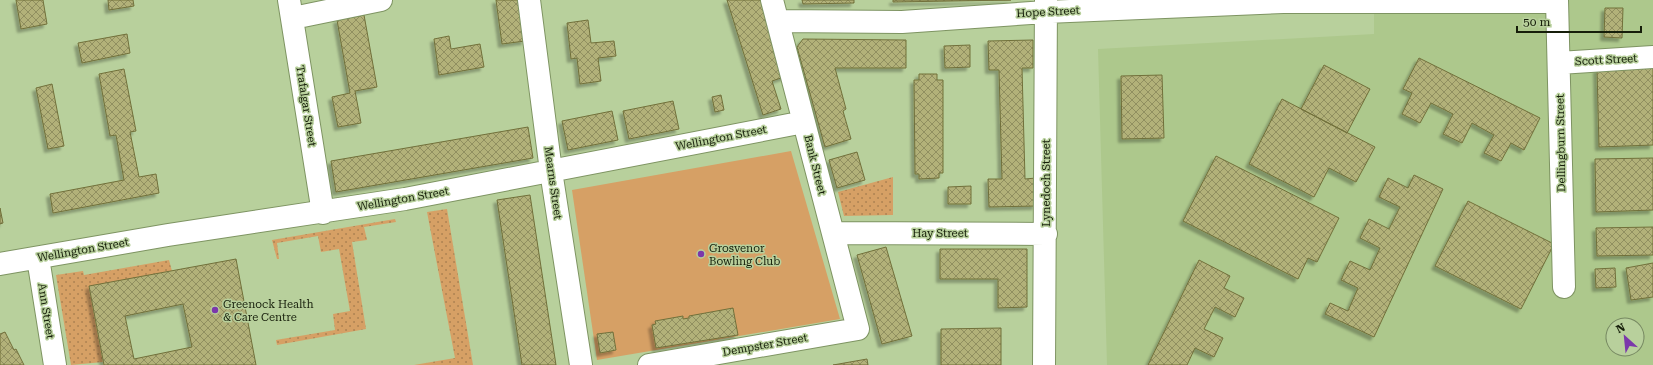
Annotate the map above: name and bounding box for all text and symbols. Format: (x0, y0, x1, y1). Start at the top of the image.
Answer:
street label: Hope Street (1016, 4, 1080, 20)
scale bar (1517, 8, 1641, 34)
text: 50 m (1523, 15, 1550, 29)
street label: Scott Street (1574, 52, 1638, 68)
street label: Trafalgar Street (293, 64, 319, 148)
street label: Dellingburn Street (1554, 94, 1568, 192)
street label: Wellington Street (674, 123, 768, 153)
street label: Bank Street (801, 134, 829, 196)
street label: Lynedoch Street (1040, 139, 1053, 227)
street label: Mearns Street (541, 146, 565, 220)
street label: Wellington Street (356, 185, 450, 213)
street label: Hay Street (912, 227, 968, 240)
street label: Wellington Street (36, 236, 130, 264)
place label: Grosvenor Bowling Club (709, 242, 780, 268)
marker: Grosvenor Bowling Club (696, 249, 706, 259)
street label: Ann Street (35, 282, 57, 340)
place label: Greenock Health & Care Centre (223, 298, 314, 324)
marker: Greenock Health & Care Centre (210, 305, 220, 315)
north arrow (1605, 317, 1645, 357)
text: N (1614, 321, 1628, 336)
street label: Dempster Street (722, 331, 808, 359)

